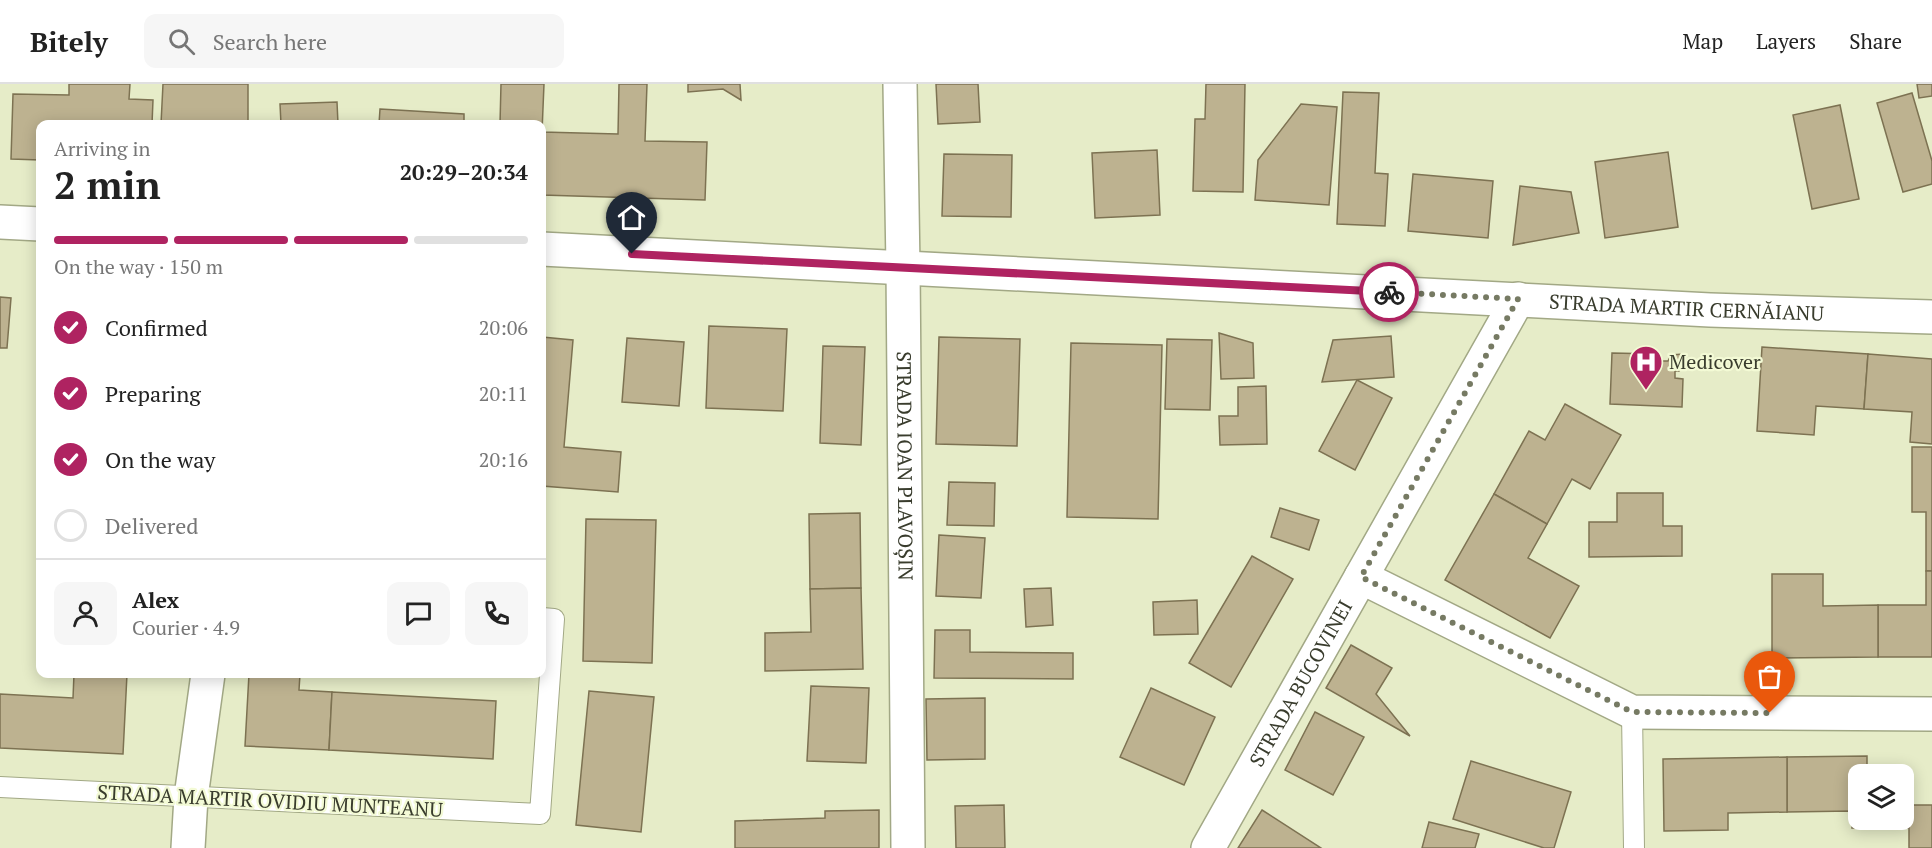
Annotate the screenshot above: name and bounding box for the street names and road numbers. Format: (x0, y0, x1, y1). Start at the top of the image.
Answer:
street label: STRADA MARTIR CERNĂIANU (1548, 288, 1825, 327)
street label: STRADA IOAN PLAVOȘIN (891, 351, 920, 581)
street label: STRADA BUCOVINEI (1243, 595, 1358, 771)
street label: STRADA MARTIR OVIDIU MUNTEANU (97, 778, 444, 823)

